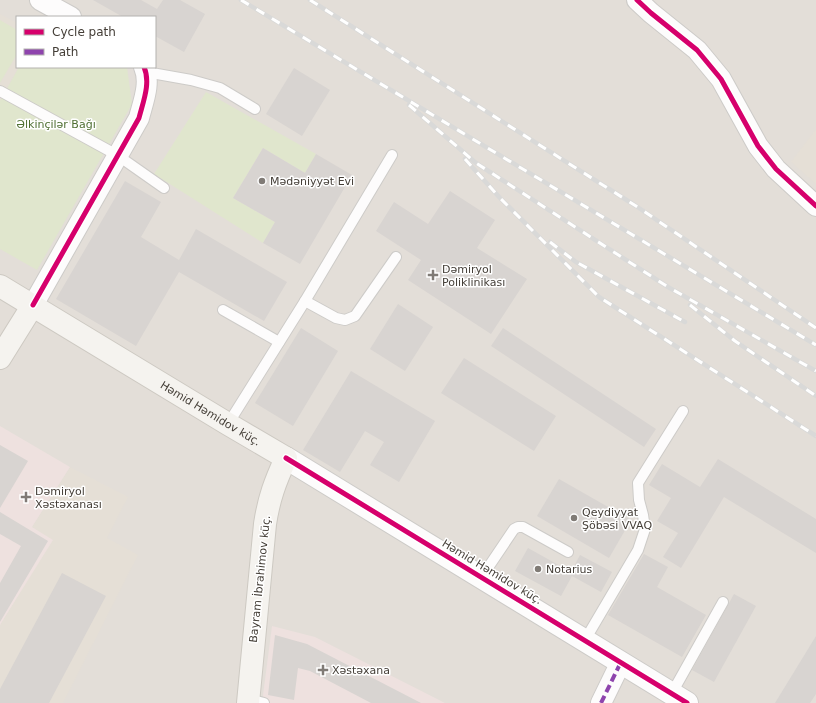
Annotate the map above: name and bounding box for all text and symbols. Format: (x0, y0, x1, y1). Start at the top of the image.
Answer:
legend (16, 16, 156, 68)
text: Cycle path (52, 25, 116, 39)
text: Path (52, 45, 78, 59)
park label: Əlkinçilər Bağı (16, 118, 96, 131)
place label: Mədəniyyət Evi (270, 175, 354, 188)
marker: Mədəniyyət Evi (257, 176, 267, 186)
place label: Dəmiryol Poliklinikası (442, 263, 505, 289)
marker: Dəmiryol Poliklinikası (427, 269, 439, 281)
street label: Həmid Həmidov küç. (158, 378, 263, 448)
place label: Dəmiryol Xəstəxanası (35, 485, 102, 511)
marker: Dəmiryol Xəstəxanası (20, 491, 32, 503)
place label: Qeydiyyat Şöbəsi VVAQ (582, 506, 652, 532)
marker: Qeydiyyat Şöbəsi VVAQ (569, 513, 579, 523)
street label: Bayram İbrahimov küç. (247, 515, 273, 643)
street label: Həmid Həmidov küç. (440, 537, 544, 607)
place label: Notarius (546, 563, 593, 576)
marker: Notarius (533, 564, 543, 574)
marker: Xəstəxana (317, 664, 329, 676)
place label: Xəstəxana (332, 664, 390, 677)

